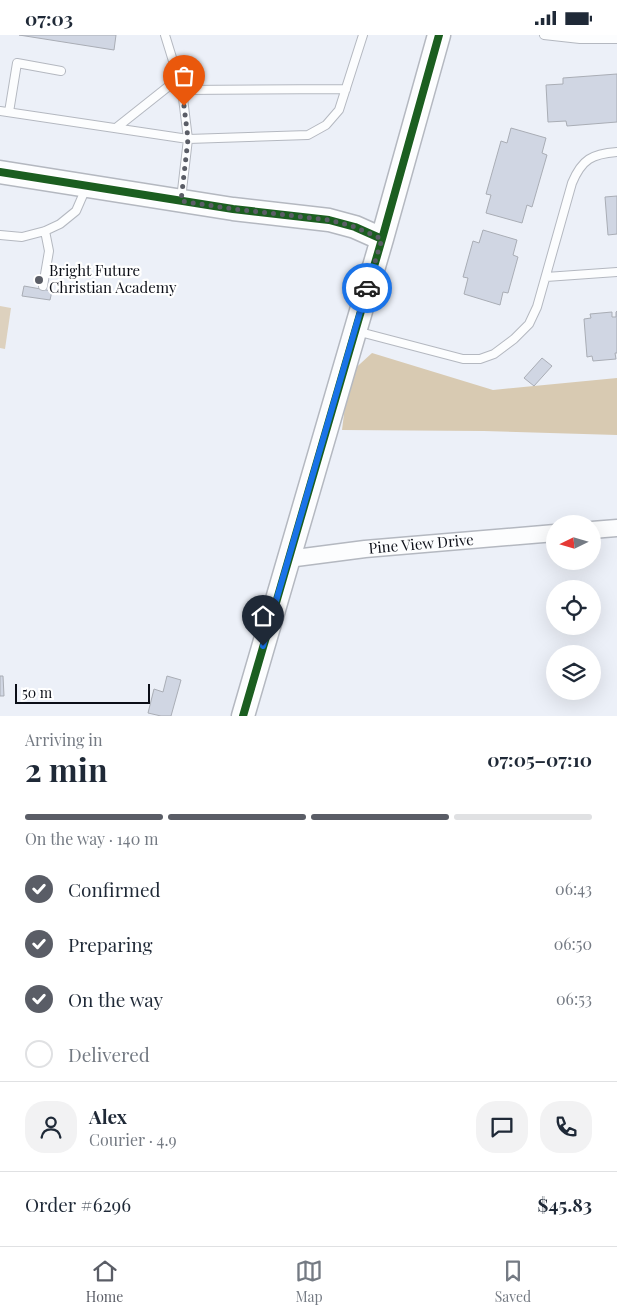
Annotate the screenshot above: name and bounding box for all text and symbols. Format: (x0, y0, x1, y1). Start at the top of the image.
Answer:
text: 07:03 (25, 5, 73, 31)
pin (163, 55, 205, 106)
icon: bag (170, 62, 198, 90)
place label: Bright Future Christian Academy (49, 260, 177, 297)
courier (342, 263, 392, 313)
marker: Bright Future Christian Academy (33, 274, 45, 286)
icon: car (353, 274, 381, 302)
north arrow (546, 515, 601, 570)
map controls (546, 515, 601, 700)
street label: Pine View Drive (368, 529, 475, 558)
button: locate (546, 580, 601, 635)
pin (242, 595, 284, 646)
icon: home (249, 602, 277, 630)
button: layers (546, 645, 601, 700)
scale bar (15, 681, 150, 704)
text: 50 m (22, 683, 52, 702)
text: Arriving in (25, 729, 103, 750)
text: 07:05–07:10 (487, 746, 592, 772)
text: 2 min (25, 747, 108, 790)
text: On the way · 140 m (25, 828, 158, 849)
icon: check (25, 875, 53, 903)
text: Confirmed (68, 876, 161, 902)
text: 06:43 (555, 878, 592, 899)
icon: check (25, 930, 53, 958)
text: Preparing (68, 931, 153, 957)
text: 06:50 (554, 933, 592, 954)
icon: check (25, 985, 53, 1013)
text: On the way (68, 986, 163, 1012)
text: 06:53 (556, 988, 592, 1009)
text: Delivered (68, 1041, 150, 1067)
button: person (25, 1101, 77, 1153)
button: chat (476, 1101, 528, 1153)
button: phone (540, 1101, 592, 1153)
text: Alex (89, 1103, 127, 1129)
text: Courier · 4.9 (89, 1129, 177, 1150)
text: Order #6296 (25, 1191, 131, 1217)
text: $45.83 (538, 1191, 592, 1217)
tab: Home (86, 1257, 123, 1306)
tab: Map (295, 1257, 323, 1306)
tab: Saved (495, 1257, 531, 1306)

